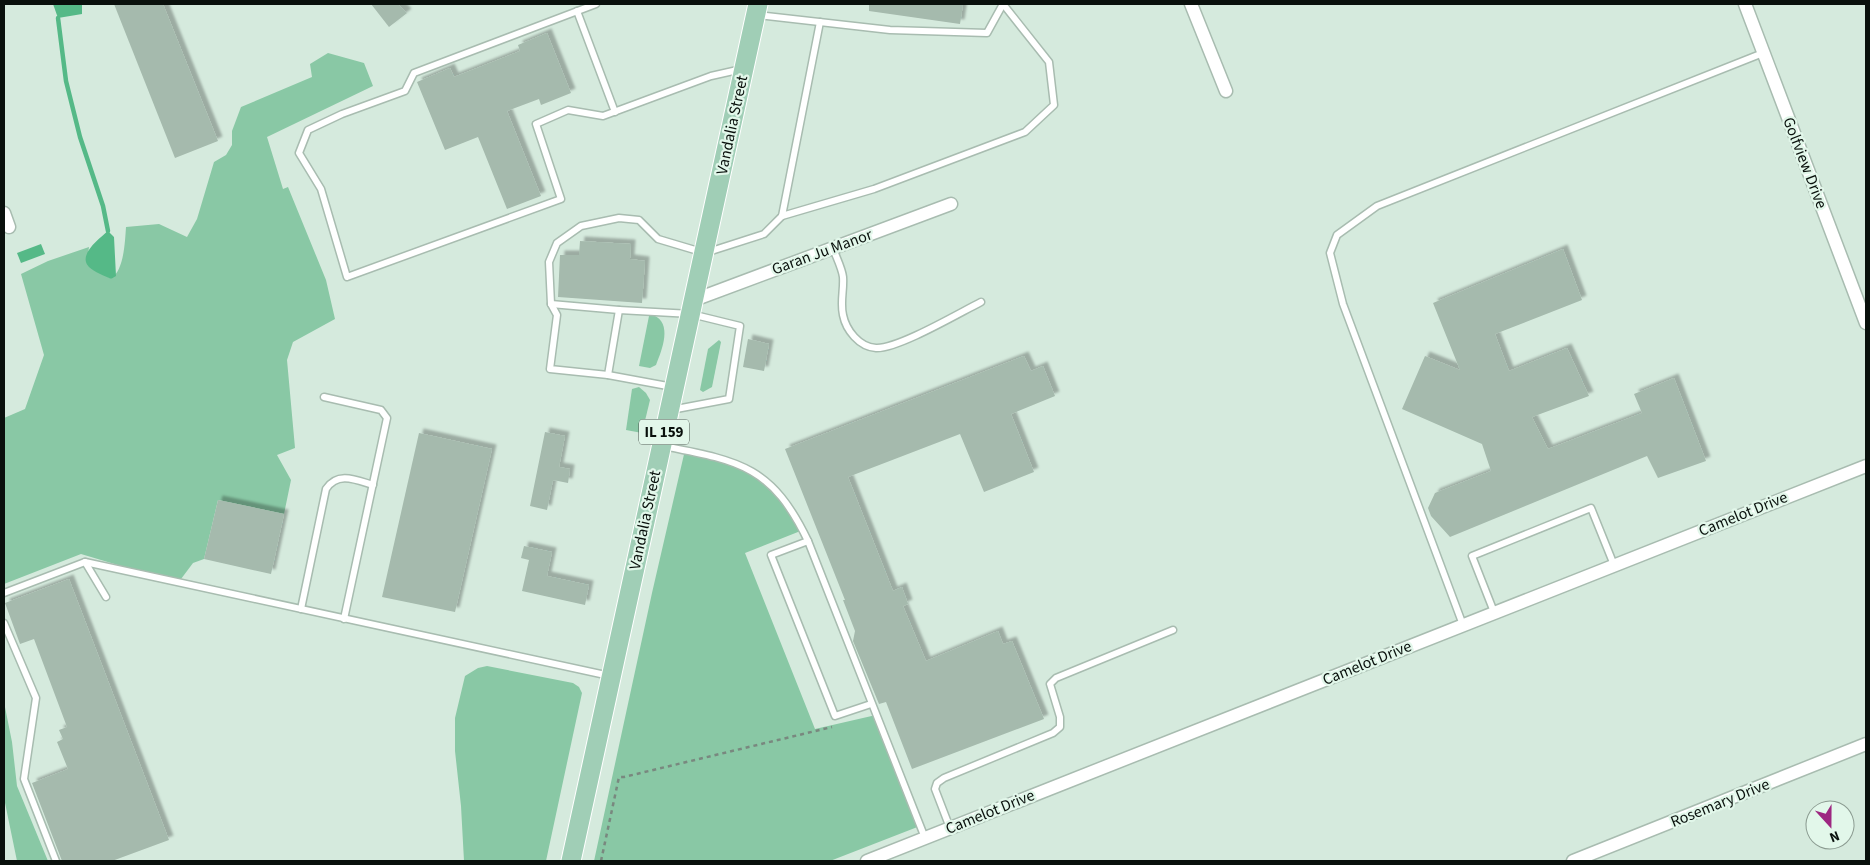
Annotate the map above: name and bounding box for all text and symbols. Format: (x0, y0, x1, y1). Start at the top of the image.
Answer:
street label: Vandalia Street (711, 73, 753, 177)
street label: Golfview Drive (1777, 114, 1833, 212)
street label: Garan Ju Manor (769, 223, 876, 280)
road number: IL 159 (639, 420, 689, 444)
street label: Vandalia Street (624, 468, 666, 572)
street label: Camelot Drive (1695, 486, 1791, 542)
street label: Camelot Drive (1319, 635, 1415, 691)
street label: Rosemary Drive (1667, 773, 1773, 833)
street label: Camelot Drive (942, 784, 1038, 840)
north arrow (1805, 800, 1855, 850)
text: N (1826, 825, 1842, 847)

